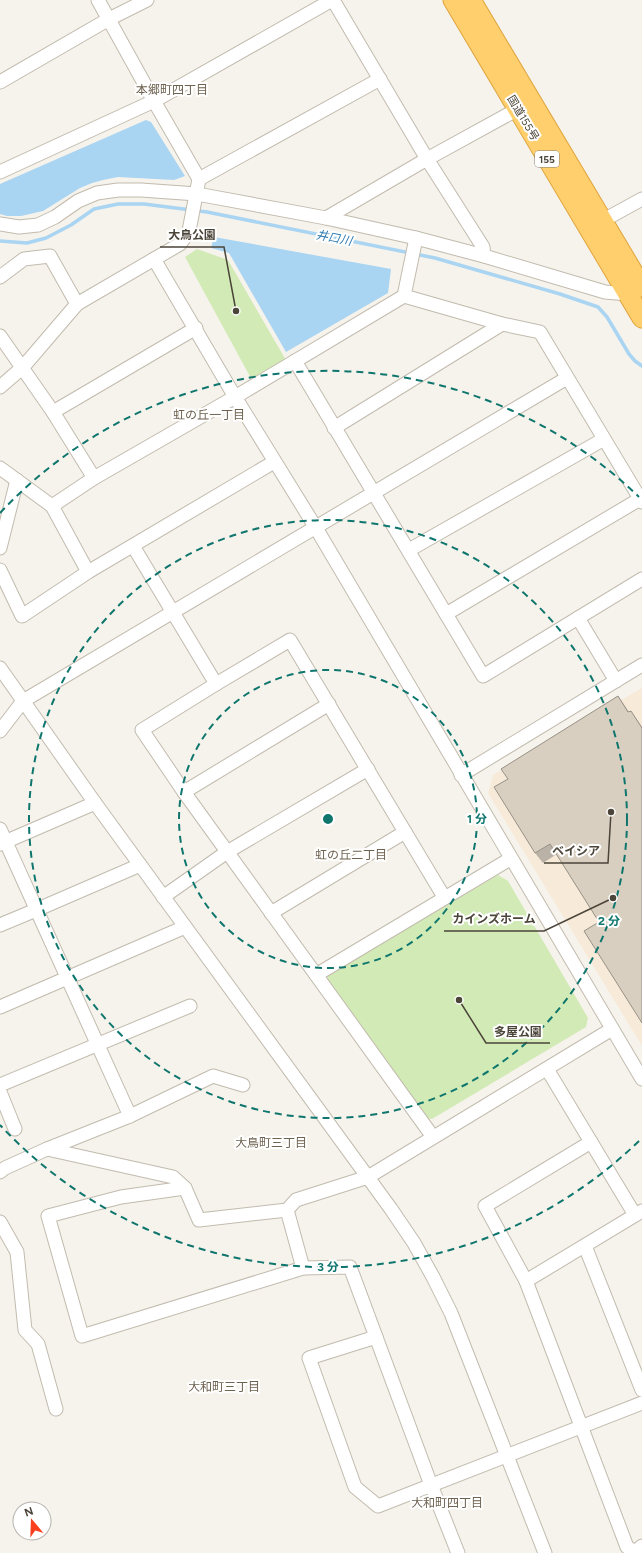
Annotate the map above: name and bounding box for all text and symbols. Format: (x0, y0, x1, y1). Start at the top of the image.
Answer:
district label: 本郷町四丁目 (136, 83, 208, 97)
street label: 国道155号 (505, 93, 541, 143)
road number: 155 (535, 151, 559, 167)
callout: 大鳥公園 (160, 223, 224, 247)
text: 大鳥公園 (168, 228, 216, 242)
water label: 井口川 (315, 228, 355, 249)
district label: 虹の丘一丁目 (173, 408, 245, 422)
centre of rings (321, 812, 335, 826)
text: 1 分 (467, 812, 487, 826)
callout: ベイシア (544, 839, 608, 863)
text: ベイシア (552, 844, 600, 858)
district label: 虹の丘二丁目 (315, 848, 387, 862)
callout: カインズホーム (444, 907, 544, 931)
text: カインズホーム (452, 912, 536, 926)
text: 2 分 (598, 914, 620, 928)
callout: 多屋公園 (486, 1019, 550, 1043)
text: 多屋公園 (494, 1025, 542, 1039)
district label: 大鳥町三丁目 (235, 1136, 307, 1150)
text: 3 分 (317, 1260, 339, 1274)
district label: 大和町三丁目 (188, 1380, 260, 1394)
district label: 大和町四丁目 (411, 1496, 483, 1510)
north arrow (12, 1501, 52, 1541)
text: N (23, 1504, 35, 1520)

